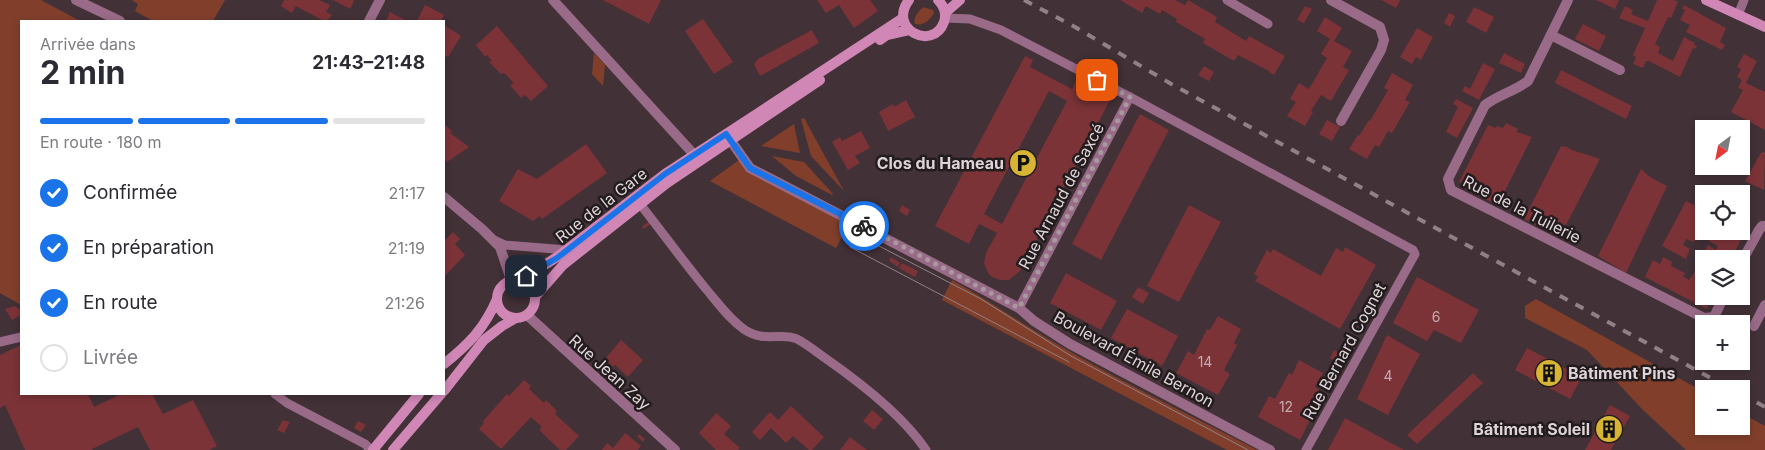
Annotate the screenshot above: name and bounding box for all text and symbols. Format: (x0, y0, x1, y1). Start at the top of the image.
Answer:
text: Arrivée dans (40, 34, 136, 54)
text: 21:43–21:48 (312, 51, 425, 74)
text: 2 min (40, 53, 126, 92)
pin (1076, 59, 1118, 101)
icon: bag (1083, 66, 1111, 94)
street label: Rue Arnaud de Saxcé (1014, 119, 1108, 273)
north arrow (1695, 120, 1750, 175)
map controls (1695, 120, 1750, 435)
text: En route · 180 m (40, 132, 161, 152)
parking icon: Clos du Hameau (1008, 148, 1038, 178)
place label: Clos du Hameau (877, 153, 1004, 173)
street label: Rue de la Gare (551, 163, 651, 247)
street label: Rue de la Tuilerie (1460, 171, 1584, 247)
icon: check (40, 179, 68, 207)
text: Confirmée (83, 181, 177, 204)
text: 21:17 (389, 183, 425, 203)
button: locate (1695, 185, 1750, 240)
courier (839, 201, 889, 251)
icon: bike (850, 212, 878, 240)
icon: check (40, 234, 68, 262)
text: En préparation (83, 236, 214, 259)
text: 21:19 (388, 238, 425, 258)
button: layers (1695, 250, 1750, 305)
pin (505, 255, 547, 297)
icon: home (512, 262, 540, 290)
street label: Rue Bernard Cognet (1298, 279, 1390, 423)
icon: check (40, 289, 68, 317)
text: En route (83, 291, 158, 314)
text: 21:26 (384, 293, 425, 313)
street label: Boulevard Émile Bernon (1050, 307, 1218, 411)
house number: 6 (1432, 308, 1440, 325)
button: + (1695, 315, 1750, 370)
street label: Rue Jean Zay (565, 330, 655, 414)
text: Livrée (83, 346, 138, 369)
house number: 14 (1198, 353, 1212, 370)
building icon: Bâtiment Pins (1534, 358, 1564, 388)
place label: Bâtiment Pins (1568, 363, 1675, 383)
house number: 4 (1383, 367, 1393, 384)
button: − (1695, 380, 1750, 435)
house number: 12 (1279, 398, 1293, 415)
building icon: Bâtiment Soleil (1594, 414, 1624, 444)
place label: Bâtiment Soleil (1473, 419, 1590, 439)

